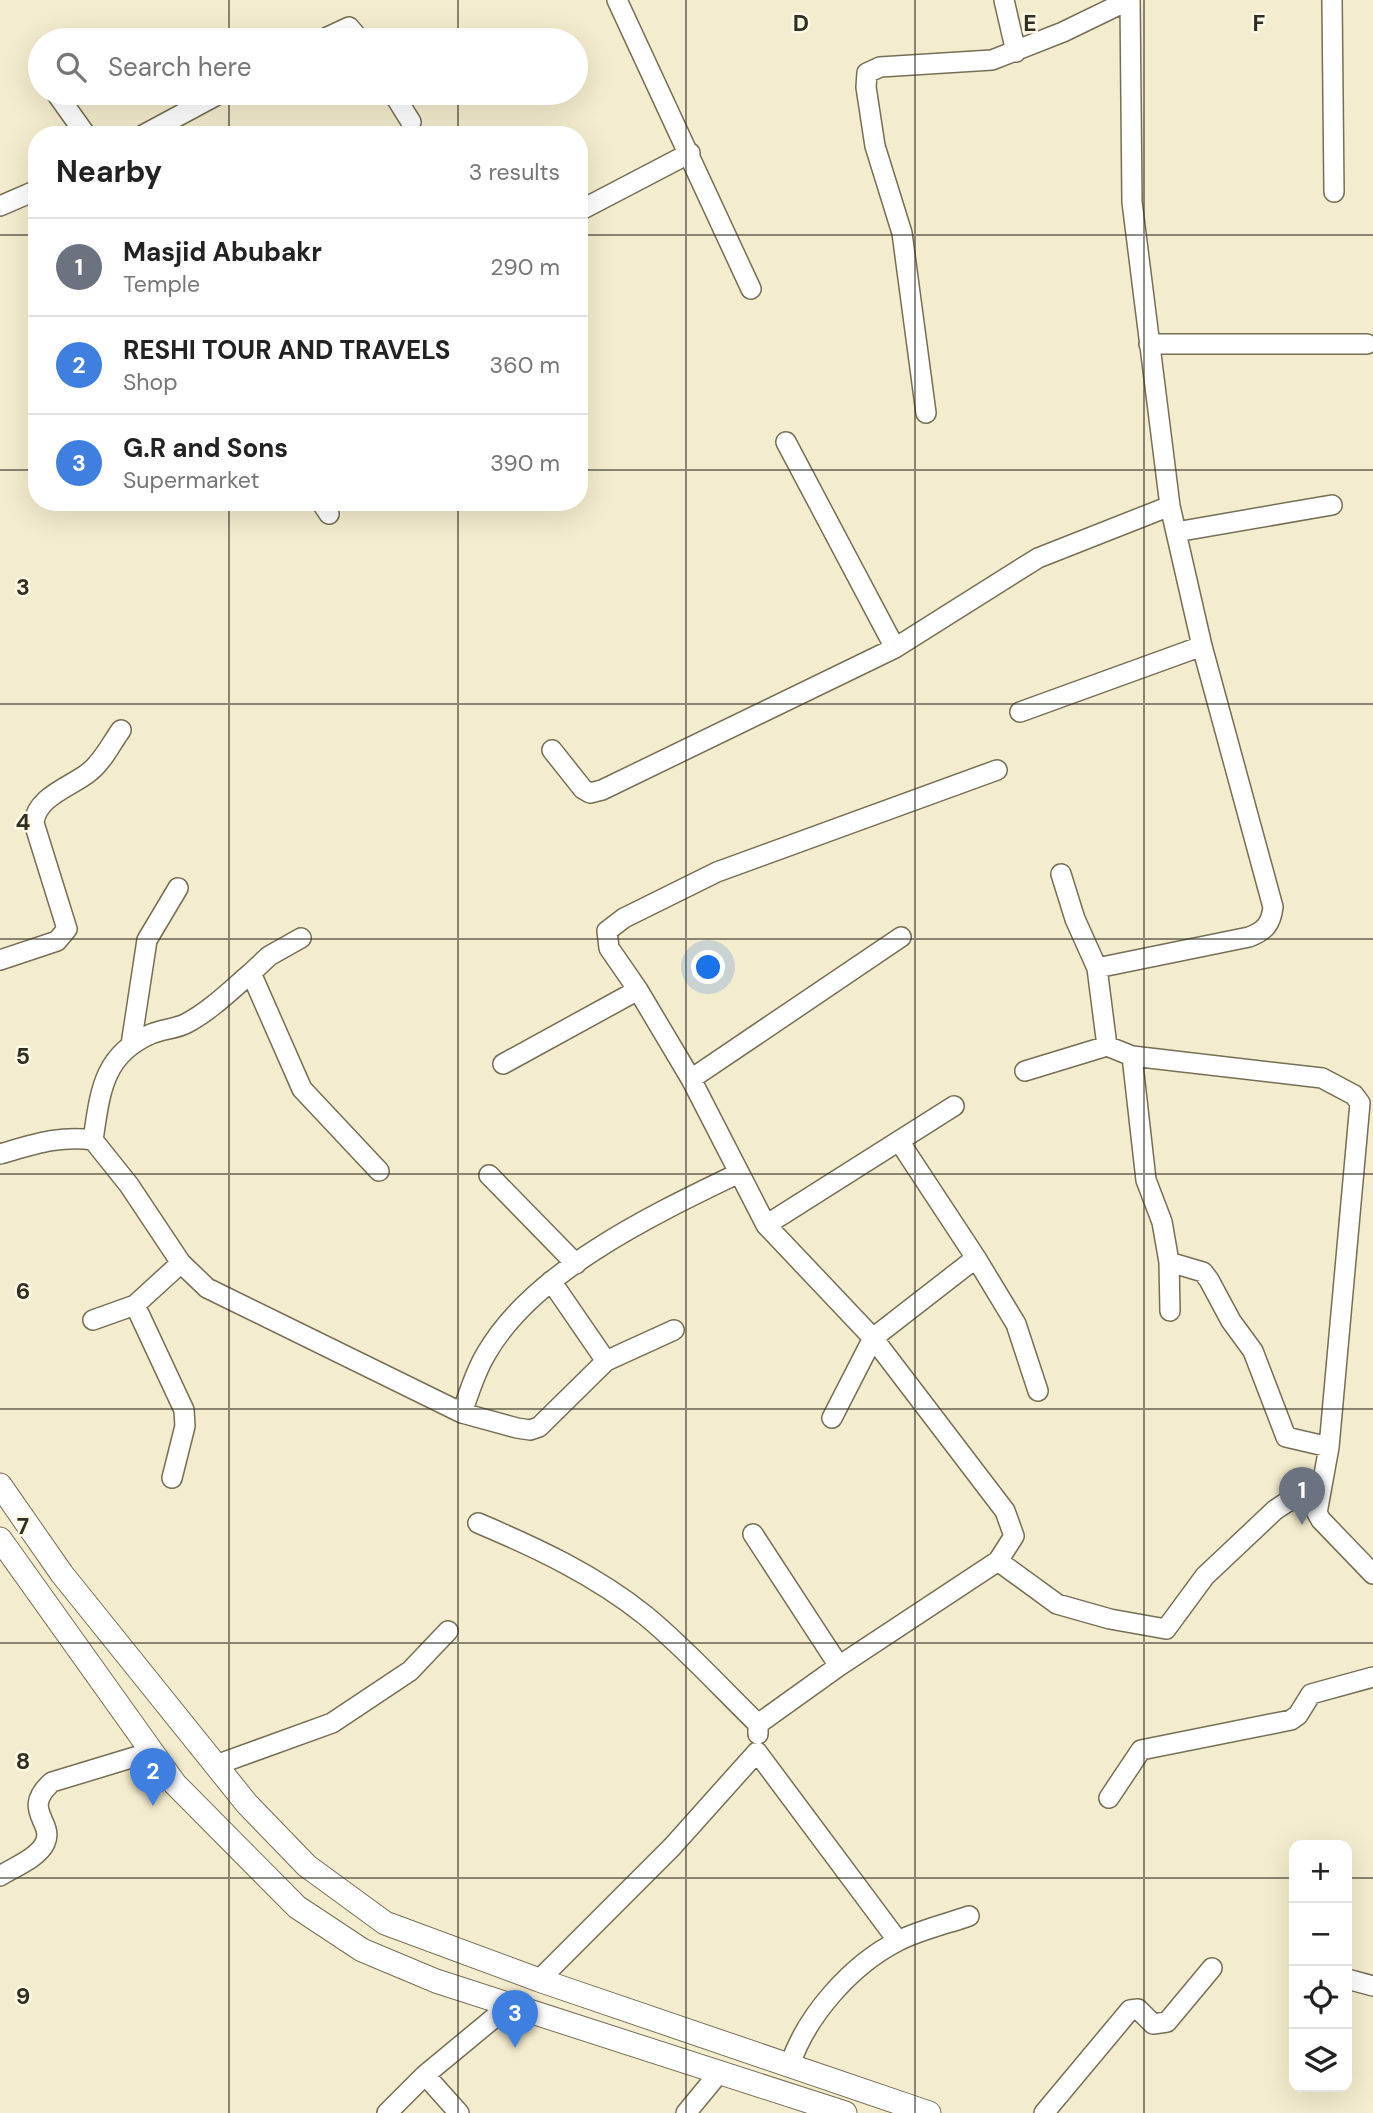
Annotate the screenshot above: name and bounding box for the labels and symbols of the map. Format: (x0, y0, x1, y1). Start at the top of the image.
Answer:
text: D (793, 8, 809, 38)
text: E (1023, 8, 1037, 38)
text: F (1253, 8, 1266, 38)
text: 3 (16, 572, 30, 602)
text: 4 (16, 807, 31, 837)
your location (691, 950, 725, 984)
text: 5 (16, 1041, 30, 1071)
text: 6 (16, 1276, 30, 1306)
pin: 1 (1279, 1467, 1325, 1525)
text: 7 (17, 1511, 29, 1541)
text: 8 (16, 1746, 30, 1776)
pin: 2 (130, 1748, 176, 1806)
text: 9 (16, 1981, 30, 2011)
pin: 3 (492, 1990, 538, 2048)

